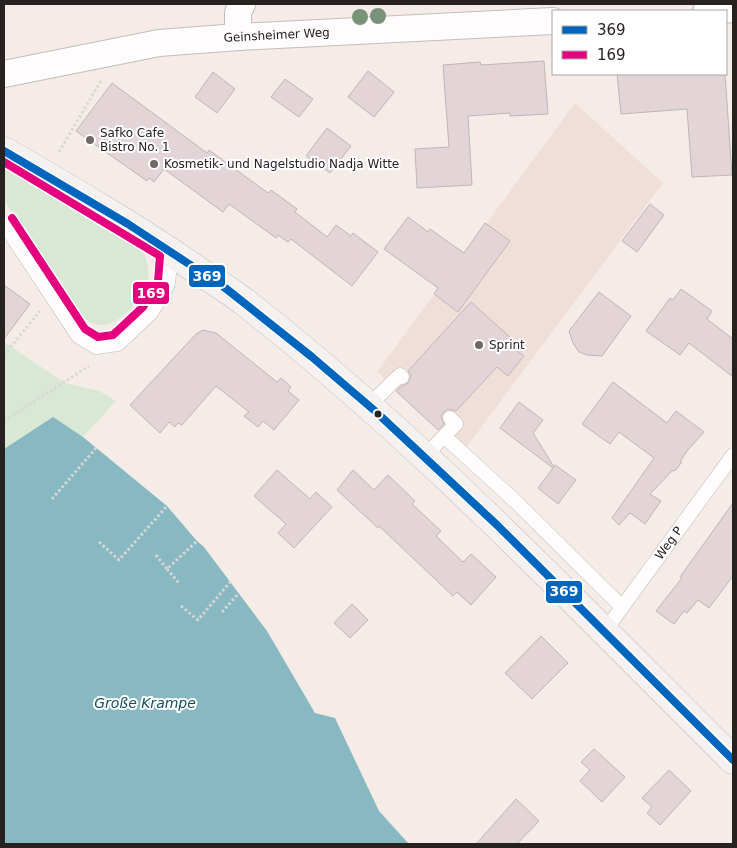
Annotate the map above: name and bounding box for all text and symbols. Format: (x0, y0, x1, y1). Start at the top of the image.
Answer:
legend (552, 10, 727, 75)
text: 369 (597, 21, 626, 39)
street label: Geinsheimer Weg (223, 25, 330, 45)
text: 169 (597, 46, 626, 64)
place label: Safko Cafe Bistro No. 1 (100, 126, 170, 154)
marker: Safko Cafe Bistro No. 1 (84, 134, 96, 146)
place label: Kosmetik- und Nagelstudio Nadja Witte (164, 157, 399, 171)
marker: Kosmetik- und Nagelstudio Nadja Witte (148, 158, 160, 170)
line badge: 369 (188, 264, 226, 288)
text: 369 (192, 268, 222, 284)
line badge: 169 (132, 281, 170, 305)
text: 169 (136, 285, 166, 301)
place label: Sprint (489, 338, 525, 352)
marker: Sprint (473, 339, 485, 351)
unlabelled marker (373, 409, 383, 419)
street label: Weg P (652, 524, 685, 562)
line badge: 369 (545, 580, 583, 604)
text: 369 (549, 583, 579, 599)
water label: Große Krampe (94, 695, 196, 711)

